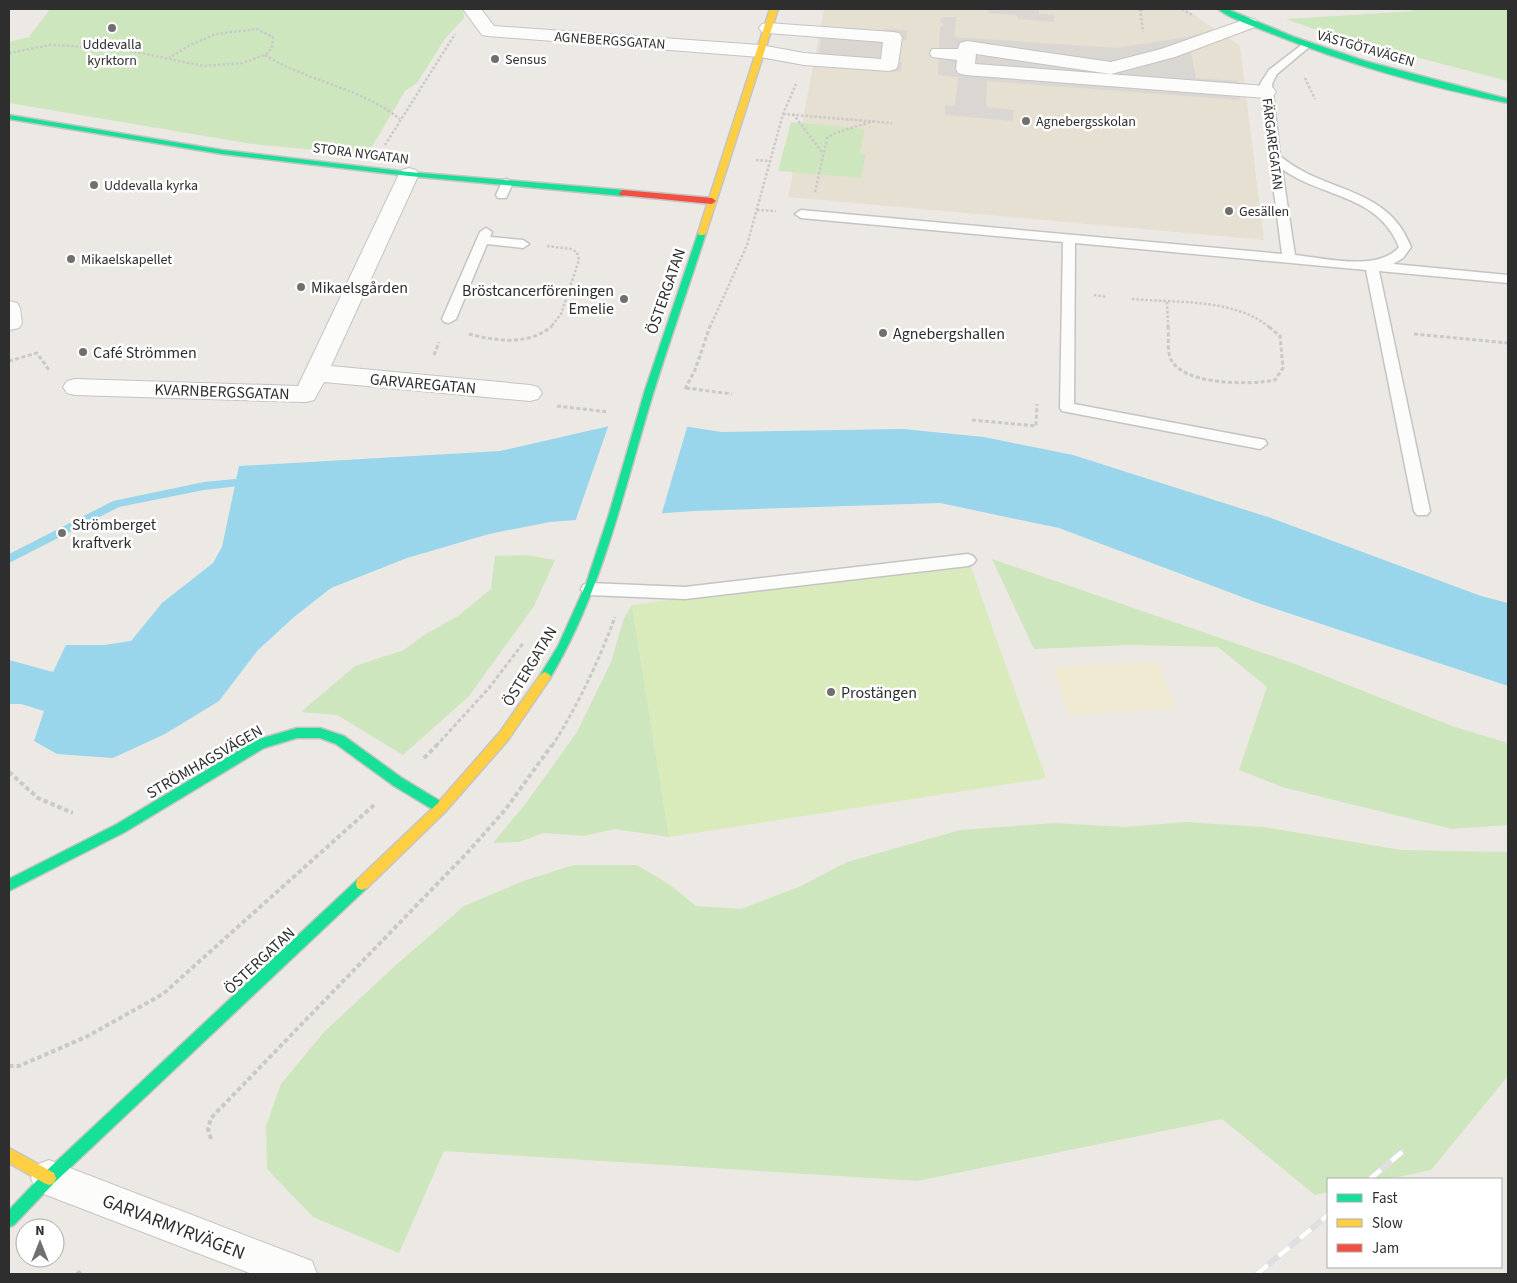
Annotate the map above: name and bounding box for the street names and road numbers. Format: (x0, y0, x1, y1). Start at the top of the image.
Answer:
street label: VÄSTGÖTAVÄGEN (1315, 25, 1417, 72)
street label: AGNEBERGSGATAN (554, 27, 666, 55)
street label: FÄRGAREGATAN (1256, 97, 1288, 191)
street label: STORA NYGATAN (312, 138, 410, 170)
street label: ÖSTERGATAN (641, 245, 691, 337)
street label: GARVAREGATAN (369, 368, 477, 400)
street label: KVARNBERGSGATAN (154, 379, 290, 405)
street label: ÖSTERGATAN (497, 622, 562, 711)
street label: STRÖMHAGSVÄGEN (142, 720, 267, 804)
street label: ÖSTERGATAN (219, 922, 300, 999)
street label: GARVARMYRVÄGEN (98, 1188, 249, 1267)

